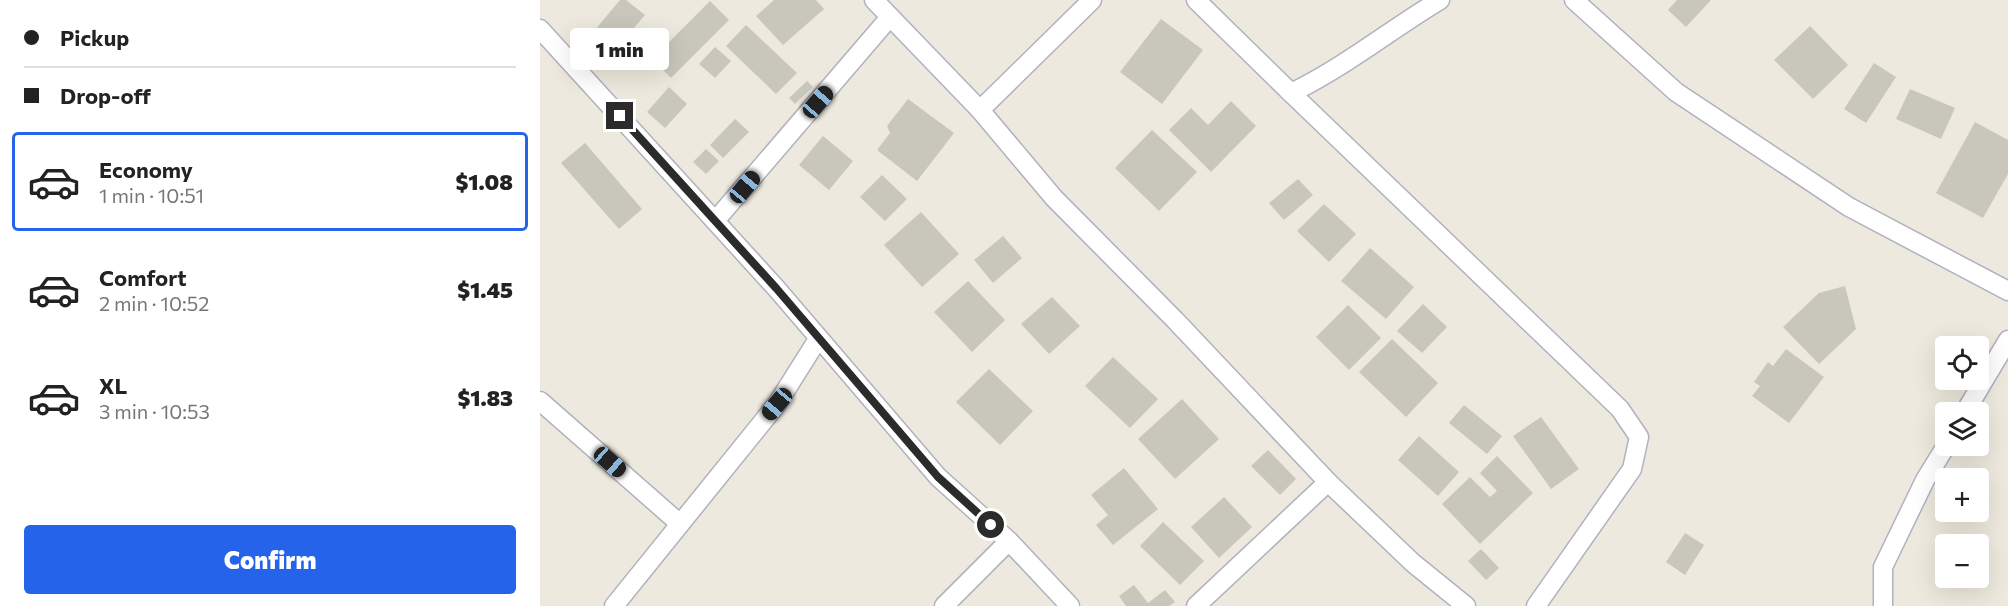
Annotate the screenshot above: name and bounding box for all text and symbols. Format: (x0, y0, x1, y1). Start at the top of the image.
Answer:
text: Pickup (60, 24, 129, 51)
callout: 1 min (571, 29, 670, 71)
text: 1 min (595, 37, 644, 61)
text: Drop-off (60, 82, 151, 109)
car (799, 83, 837, 121)
route end (606, 102, 633, 129)
icon: car (27, 155, 81, 209)
text: Economy (99, 156, 193, 183)
car (727, 167, 763, 207)
text: $1.08 (456, 168, 513, 195)
text: 1 min · 10:51 (99, 183, 204, 207)
icon: car (27, 263, 81, 317)
text: Comfort (99, 264, 187, 291)
text: $1.45 (457, 276, 513, 303)
text: 2 min · 10:52 (99, 291, 209, 315)
map controls (1935, 336, 1989, 588)
button: locate (1935, 336, 1989, 390)
icon: car (27, 371, 81, 425)
text: XL (99, 372, 127, 399)
text: $1.83 (458, 384, 513, 411)
car (759, 384, 795, 424)
text: 3 min · 10:53 (99, 399, 210, 423)
button: layers (1935, 402, 1989, 456)
car (591, 443, 629, 481)
button: + (1935, 468, 1989, 522)
route start (977, 511, 1004, 538)
button: Confirm (24, 525, 516, 594)
button: − (1935, 534, 1989, 588)

